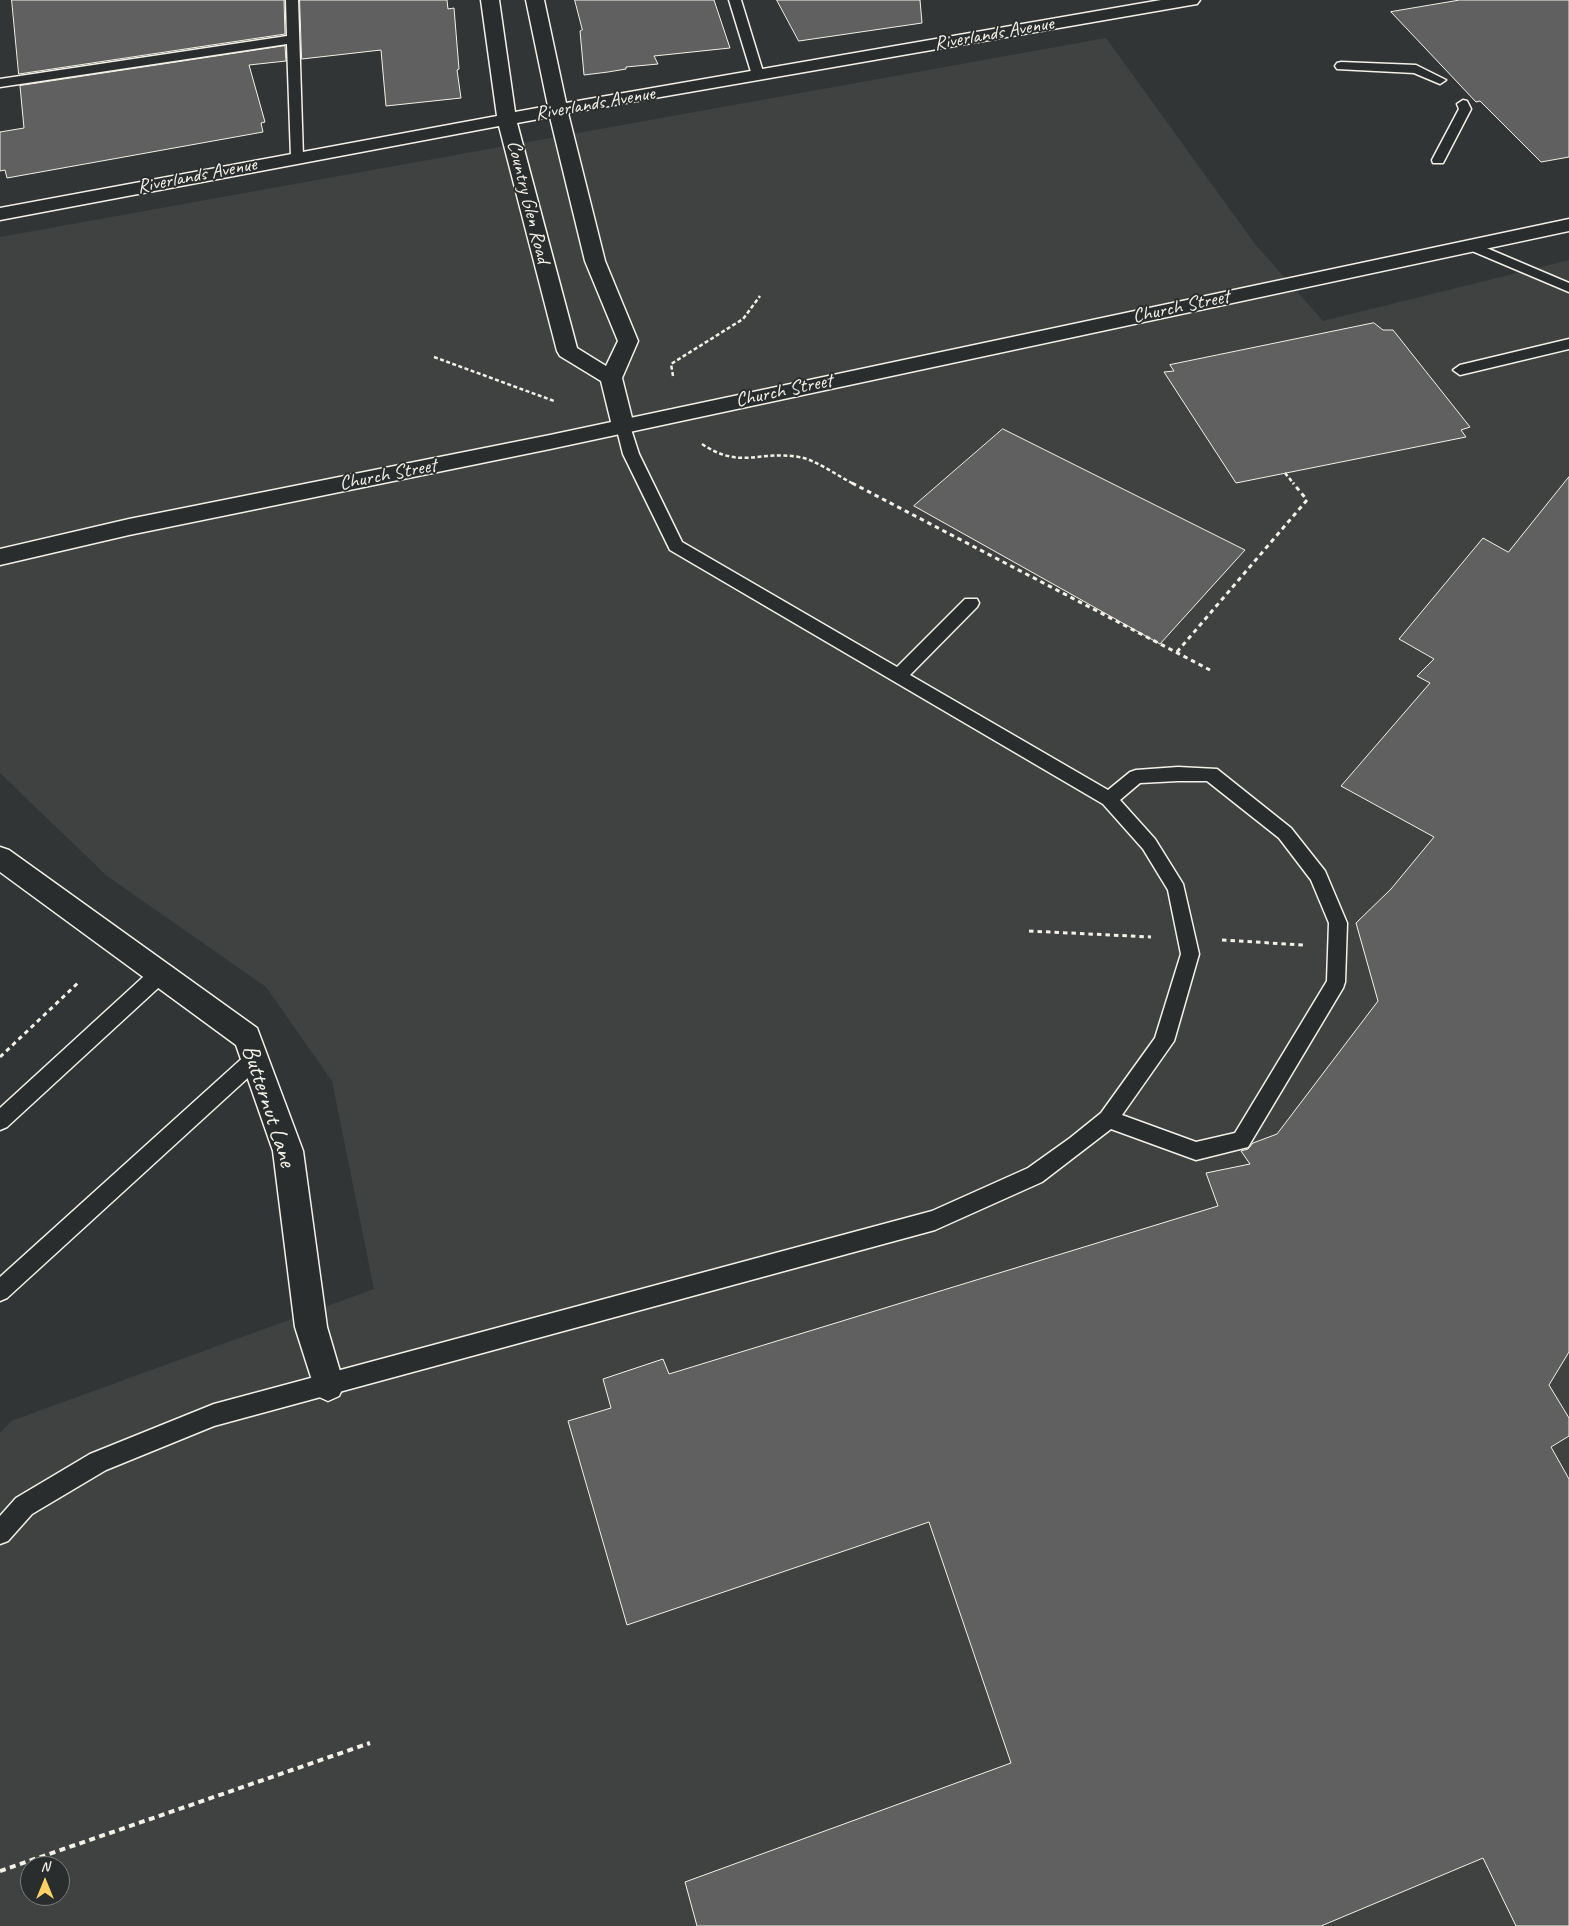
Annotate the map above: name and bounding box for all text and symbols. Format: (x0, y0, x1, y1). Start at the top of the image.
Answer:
street label: Riverlands Avenue (932, 12, 1056, 56)
street label: Riverlands Avenue (533, 82, 657, 126)
street label: Country Glen Road (501, 138, 555, 266)
street label: Riverlands Avenue (135, 153, 259, 199)
street label: Church Street (1130, 285, 1232, 329)
street label: Church Street (733, 369, 835, 413)
street label: Church Street (337, 454, 439, 496)
street label: Butternut Lane (235, 1041, 301, 1171)
north arrow (20, 1856, 70, 1906)
text: N (41, 1858, 49, 1875)

